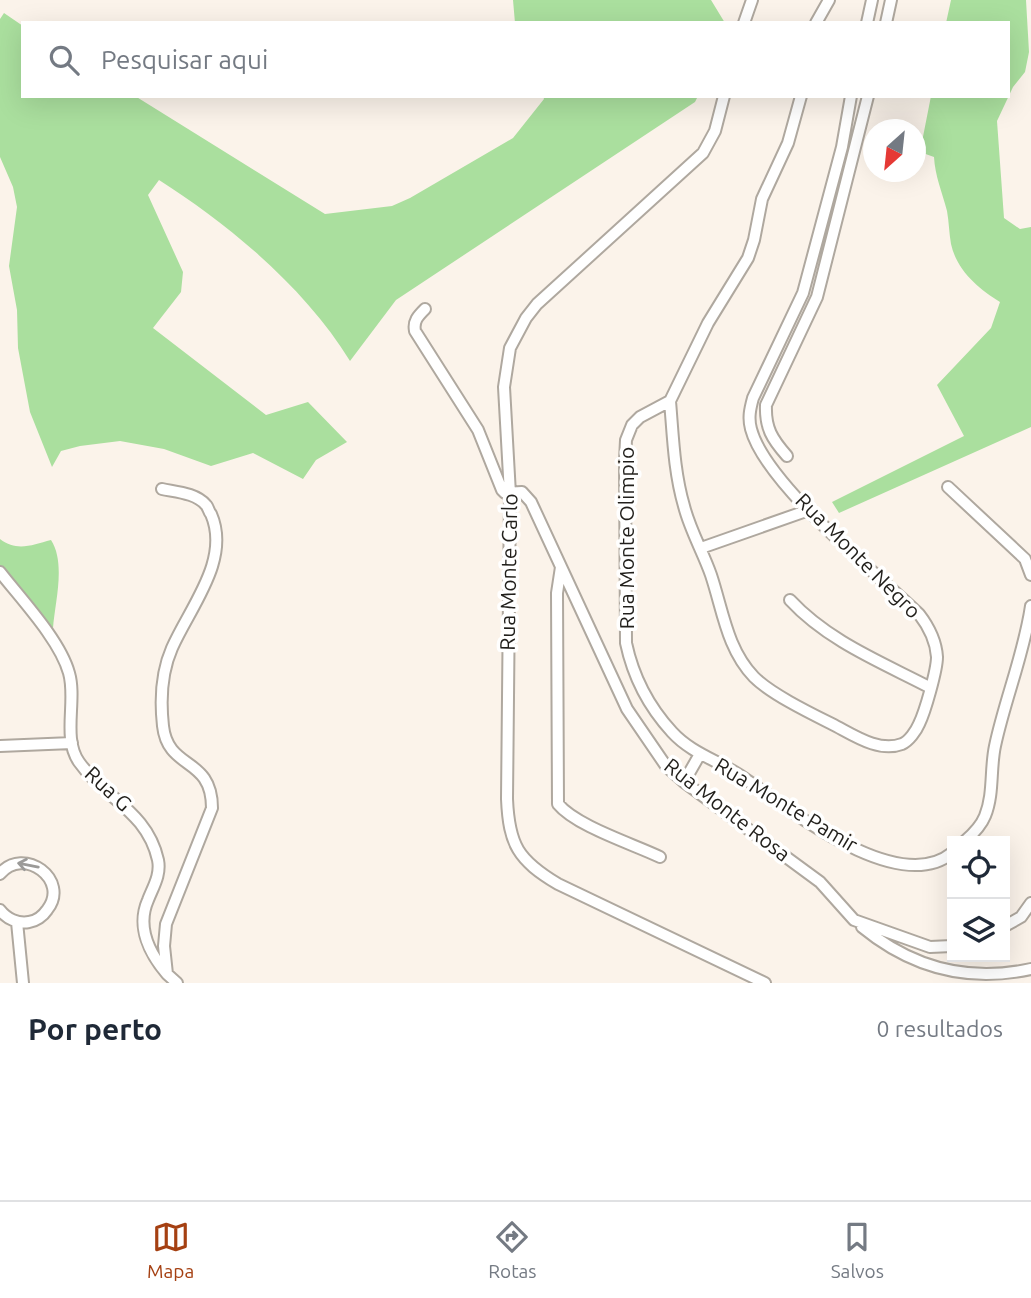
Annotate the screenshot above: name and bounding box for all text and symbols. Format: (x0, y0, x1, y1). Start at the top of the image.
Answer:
search box (21, 21, 1010, 98)
icon: search (45, 41, 83, 79)
text: Pesquisar aqui (101, 45, 268, 74)
north arrow (863, 119, 926, 182)
street label: Rua Monte Olimpio (614, 447, 638, 629)
street label: Rua Monte Negro (791, 488, 926, 623)
street label: Rua Monte Carlo (495, 493, 521, 651)
street label: Rua Monte Pamir (711, 752, 862, 856)
street label: Rua Monte Rosa (660, 753, 795, 866)
street label: Rua G (81, 761, 137, 816)
map controls (947, 836, 1010, 962)
button: locate (947, 836, 1010, 899)
one-way arrow (18, 858, 40, 871)
button: layers (947, 899, 1010, 962)
text: Por perto (28, 1012, 162, 1046)
text: 0 resultados (877, 1016, 1003, 1041)
tab: Mapa (147, 1218, 194, 1282)
tab: Rotas (488, 1218, 537, 1282)
tab: Salvos (831, 1218, 884, 1282)

